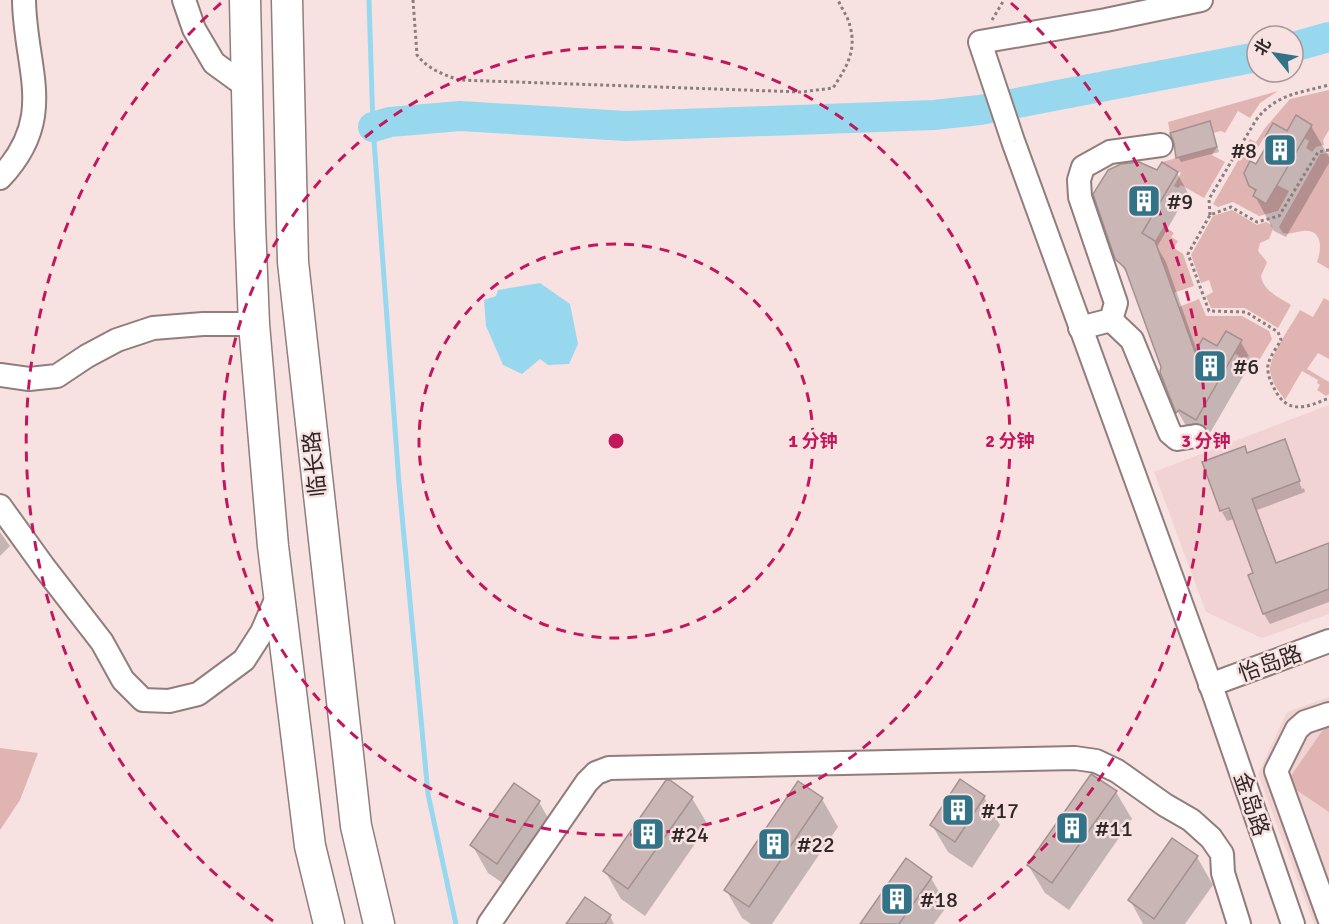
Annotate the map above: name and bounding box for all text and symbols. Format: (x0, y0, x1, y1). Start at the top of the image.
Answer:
north arrow (1245, 24, 1305, 84)
text: 北 (1250, 35, 1276, 59)
building icon: #8 (1262, 132, 1298, 168)
place label: #8 (1231, 137, 1257, 164)
building icon: #9 (1126, 183, 1162, 219)
place label: #9 (1167, 188, 1193, 215)
building icon: #6 (1192, 348, 1228, 384)
place label: #6 (1233, 353, 1259, 380)
street label: 临长路 (298, 430, 331, 498)
text: 1 分钟 (788, 430, 838, 452)
text: 2 分钟 (985, 430, 1035, 452)
text: 3 分钟 (1181, 430, 1231, 452)
centre of rings (606, 431, 626, 451)
street label: 怡岛路 (1235, 639, 1306, 687)
street label: 金岛路 (1228, 769, 1275, 840)
building icon: #17 (940, 792, 976, 828)
place label: #17 (981, 797, 1019, 824)
building icon: #11 (1054, 810, 1090, 846)
place label: #11 (1095, 815, 1133, 842)
building icon: #24 (630, 816, 666, 852)
place label: #24 (671, 821, 709, 848)
building icon: #22 (756, 826, 792, 862)
place label: #22 (797, 831, 835, 858)
building icon: #18 (879, 881, 915, 917)
place label: #18 (920, 886, 958, 913)

